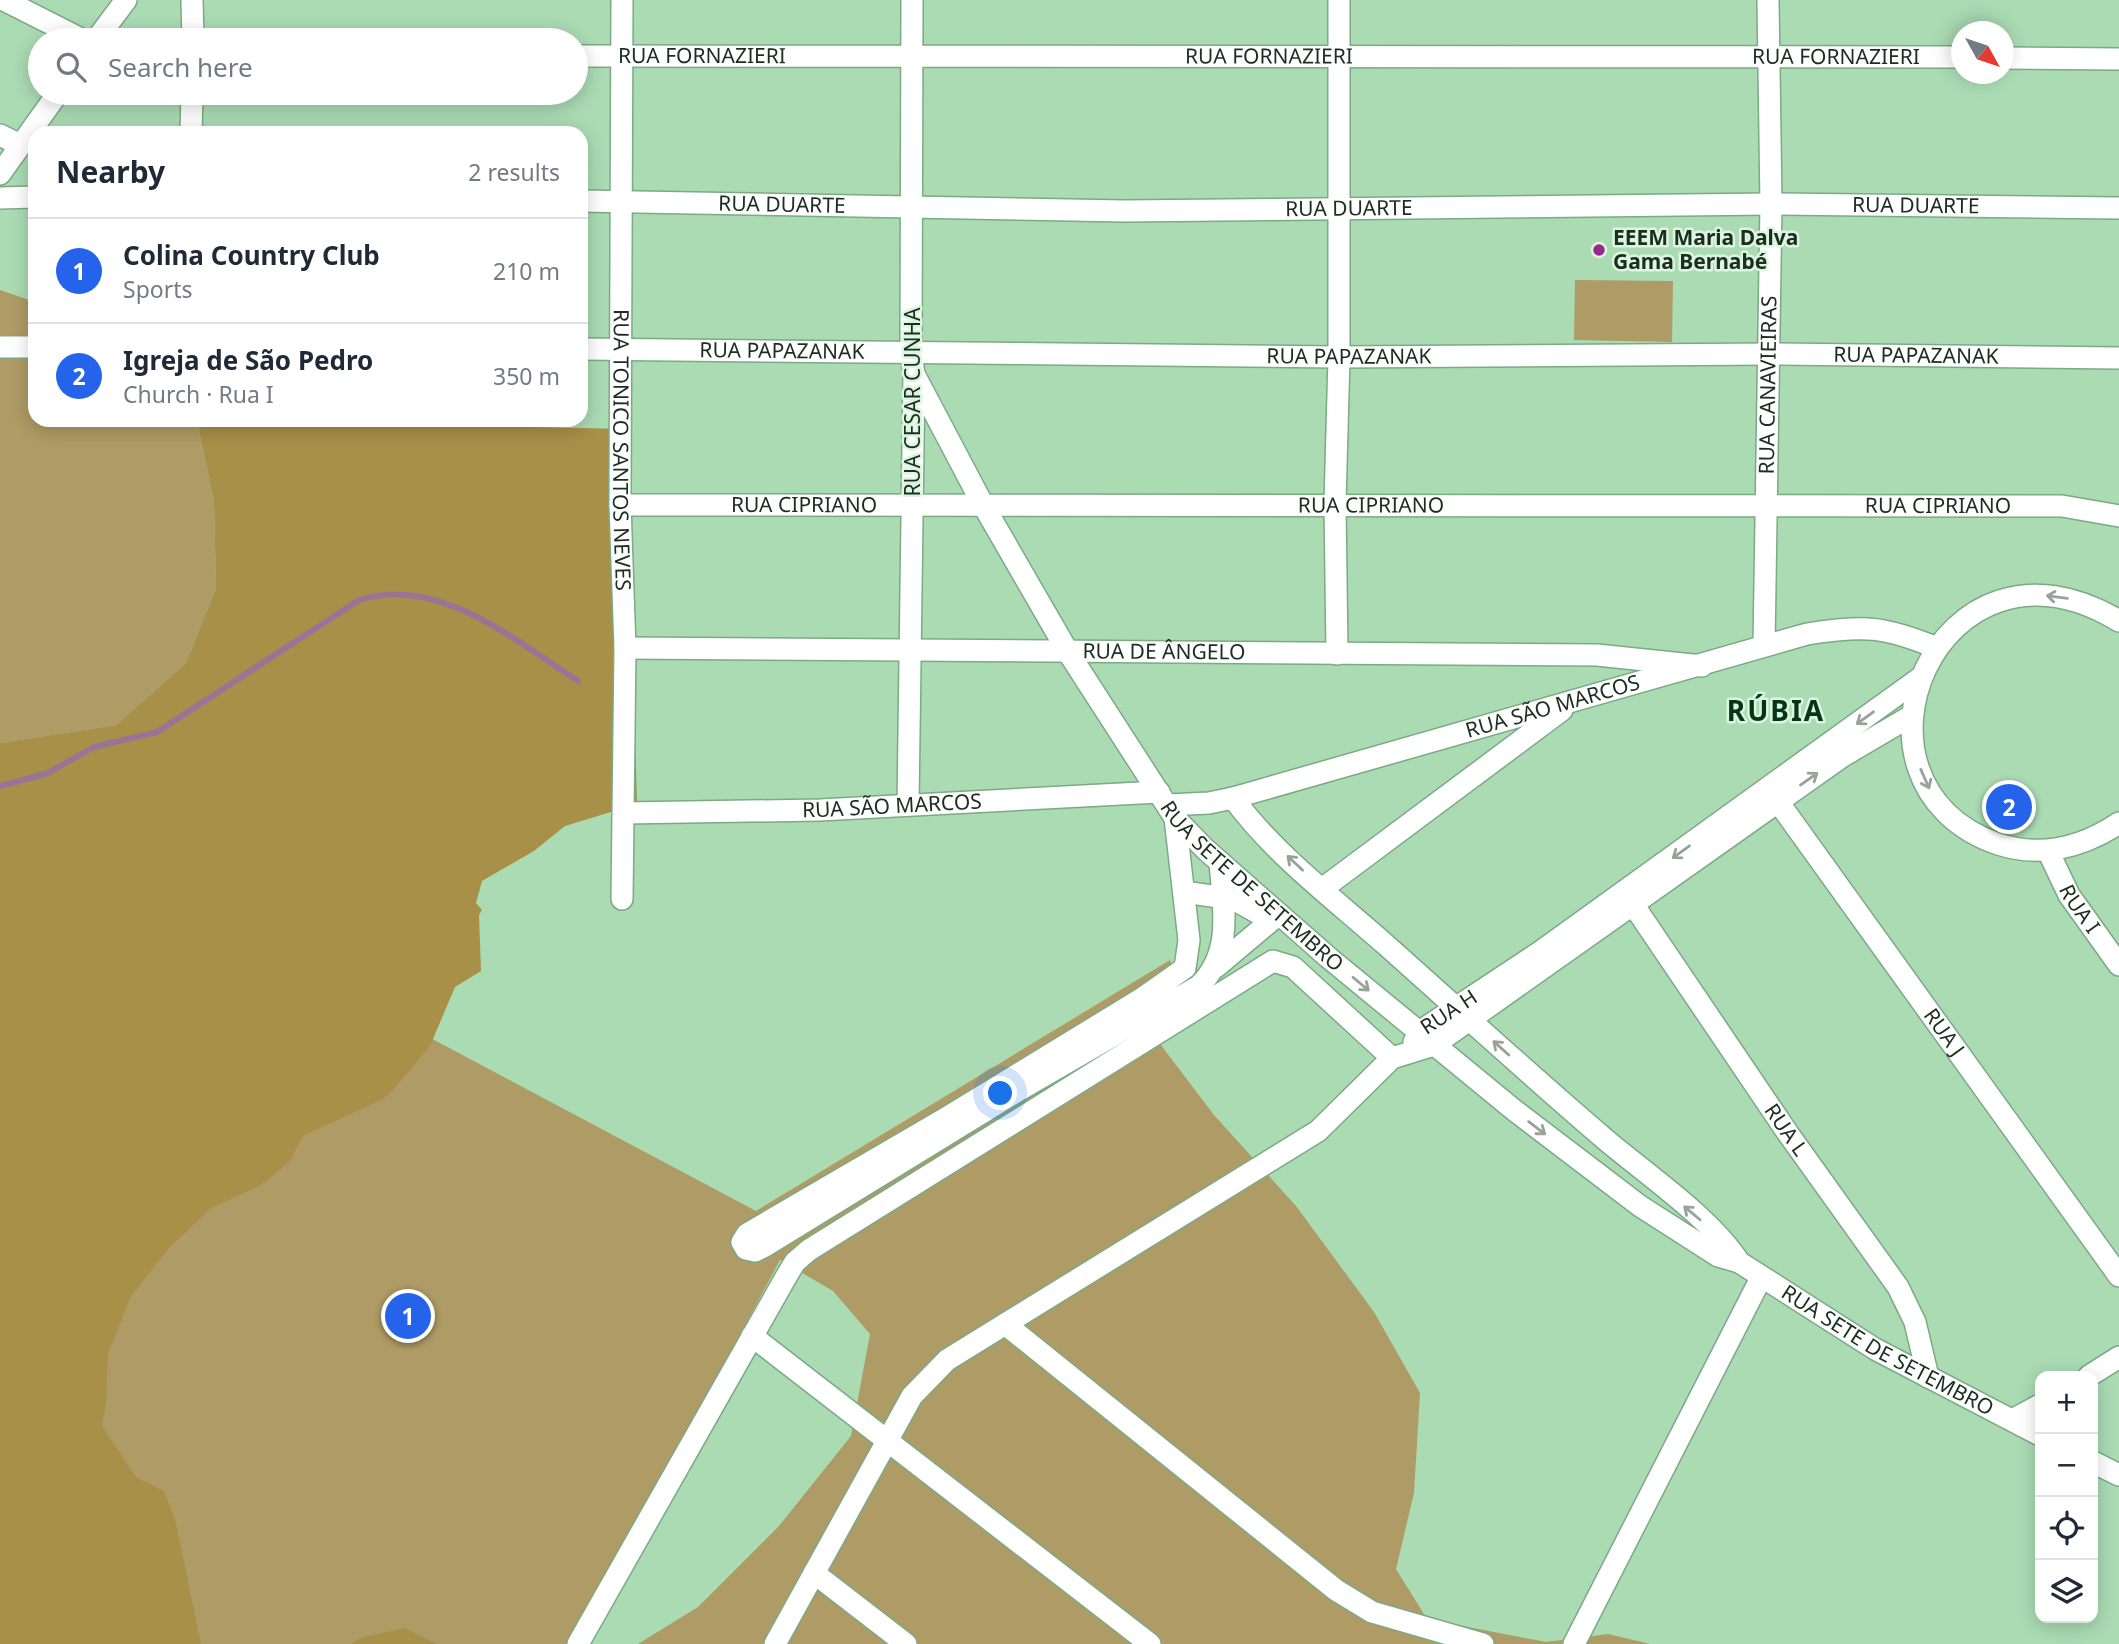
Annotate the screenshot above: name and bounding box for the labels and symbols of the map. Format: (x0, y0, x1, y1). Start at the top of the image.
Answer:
north arrow (1951, 21, 2014, 84)
street label: RUA FORNAZIERI (618, 41, 786, 69)
street label: RUA FORNAZIERI (1185, 41, 1353, 70)
street label: RUA FORNAZIERI (1752, 42, 1920, 70)
street label: RUA DUARTE (718, 189, 846, 219)
street label: RUA DUARTE (1852, 190, 1980, 219)
street label: RUA DUARTE (1285, 193, 1413, 222)
place label: EEEM Maria Dalva Gama Bernabé (1613, 223, 1798, 275)
marker: EEEM Maria Dalva Gama Bernabé (1591, 242, 1607, 258)
street label: RUA CANAVIEIRAS (1752, 295, 1783, 475)
street label: RUA CESAR CUNHA (898, 307, 926, 497)
street label: RUA TONICO SANTOS NEVES (607, 309, 638, 591)
street label: RUA PAPAZANAK (699, 335, 865, 365)
street label: RUA PAPAZANAK (1833, 340, 1999, 370)
street label: RUA PAPAZANAK (1266, 341, 1432, 370)
street label: RUA CIPRIANO (731, 490, 877, 518)
street label: RUA CIPRIANO (1298, 490, 1444, 519)
street label: RUA CIPRIANO (1865, 491, 2011, 519)
one-way arrow (2046, 590, 2068, 603)
street label: RUA DE ÂNGELO (1082, 636, 1246, 665)
street label: RUA SÃO MARCOS (1462, 668, 1643, 744)
district label: RÚBIA (1727, 691, 1825, 729)
one-way arrow (1856, 711, 1875, 726)
one-way arrow (1919, 768, 1932, 789)
one-way arrow (1799, 772, 1818, 786)
pin: 2 (1986, 781, 2032, 833)
street label: RUA SÃO MARCOS (802, 786, 982, 823)
street label: RUA SETE DE SETEMBRO (1155, 795, 1350, 977)
one-way arrow (1671, 844, 1690, 859)
one-way arrow (1287, 855, 1304, 872)
street label: RUA I (2053, 880, 2107, 939)
one-way arrow (1351, 976, 1369, 992)
street label: RUA H (1414, 982, 1482, 1040)
street label: RUA J (1918, 1002, 1971, 1061)
one-way arrow (1492, 1040, 1510, 1056)
your location (983, 1076, 1017, 1110)
street label: RUA L (1759, 1098, 1815, 1161)
one-way arrow (1527, 1120, 1546, 1135)
one-way arrow (1683, 1205, 1701, 1221)
street label: RUA SETE DE SETEMBRO (1777, 1278, 1999, 1421)
pin: 1 (385, 1290, 431, 1342)

